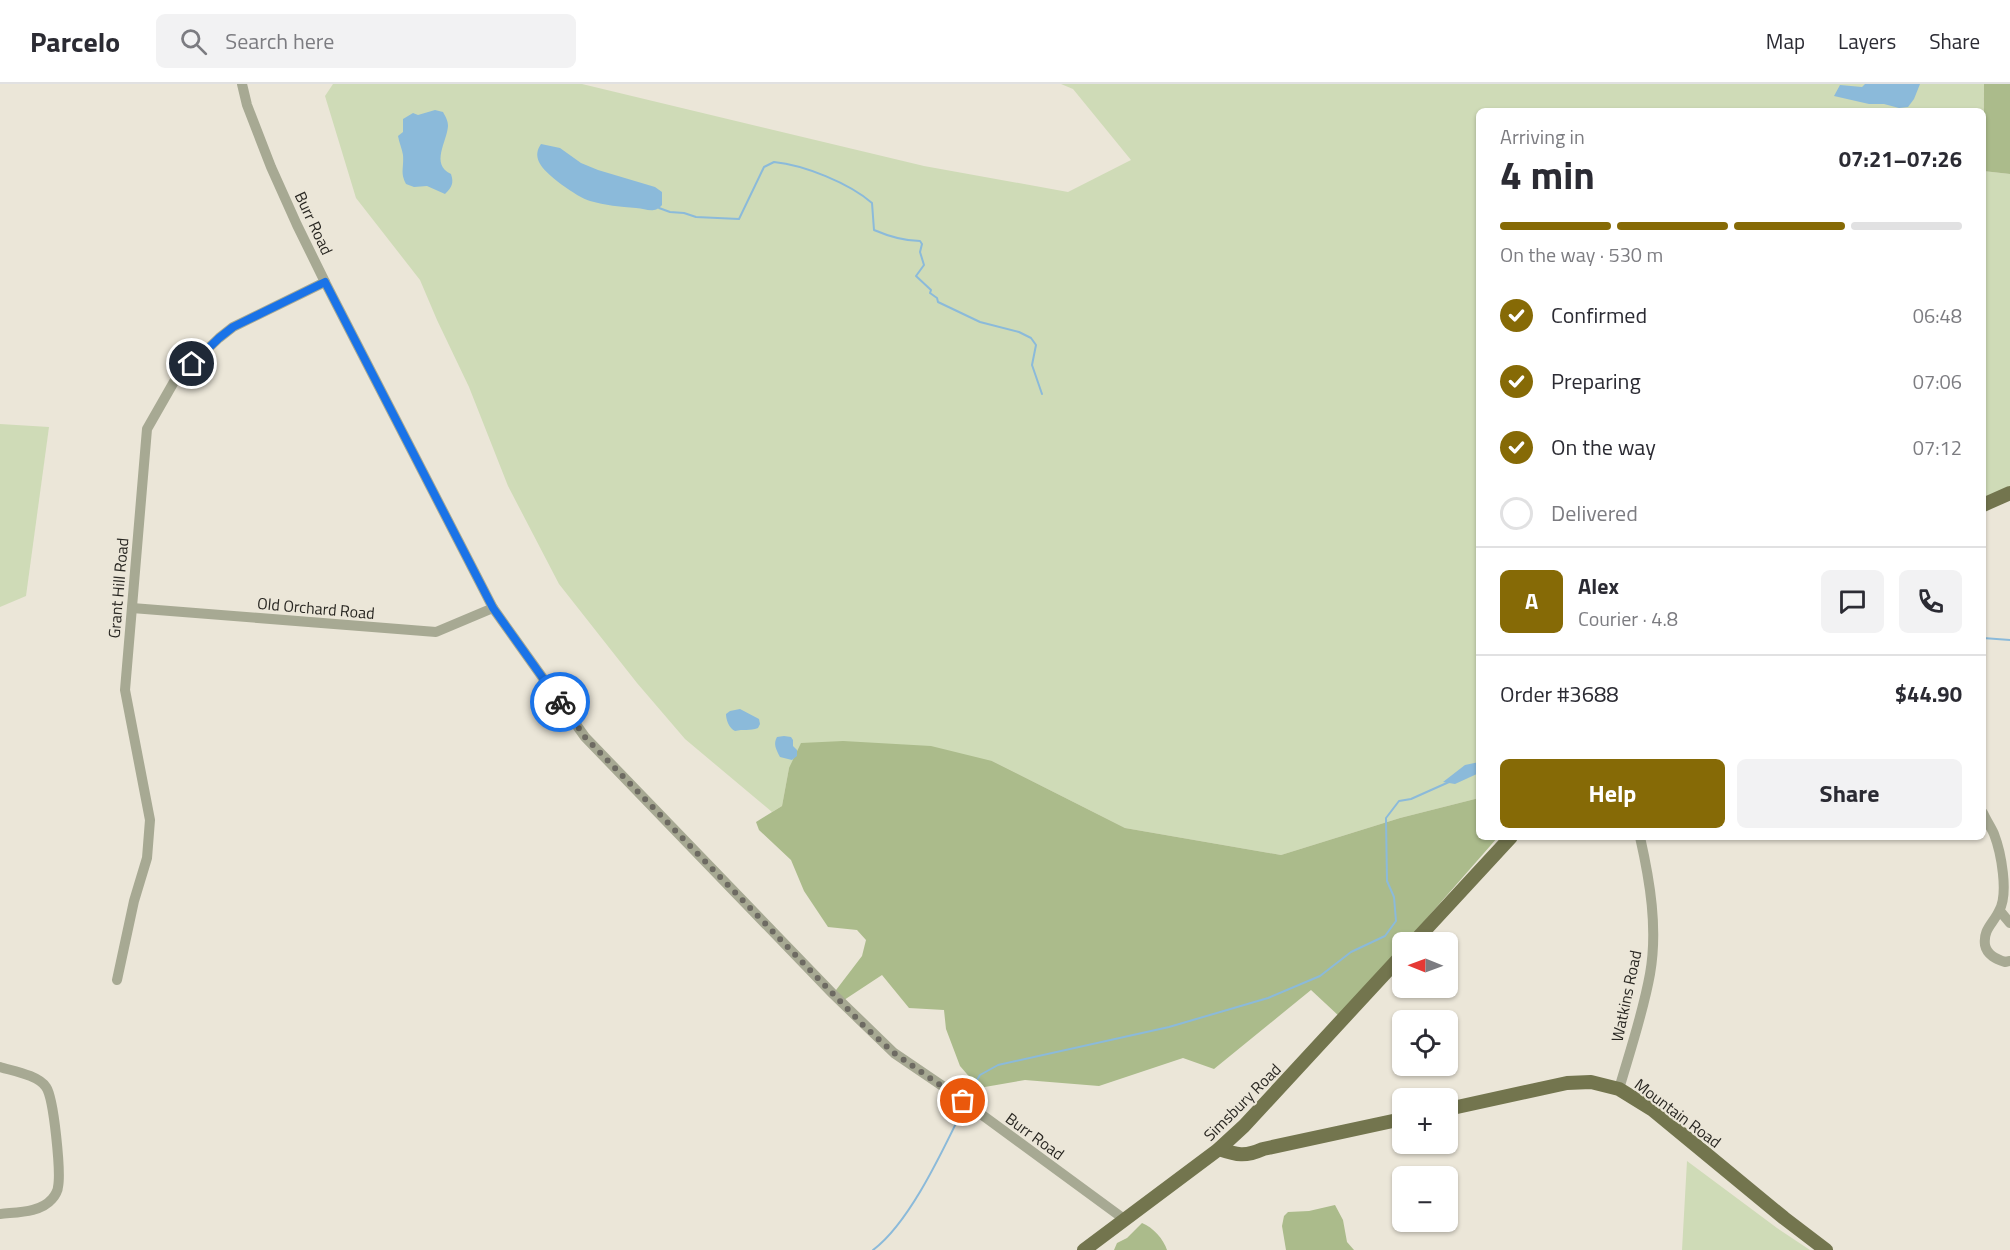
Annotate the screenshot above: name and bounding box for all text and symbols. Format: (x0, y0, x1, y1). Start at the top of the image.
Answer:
search box (156, 14, 576, 68)
text: Parcelo (30, 20, 120, 63)
text: Search here (225, 24, 334, 58)
icon: search (177, 25, 210, 58)
text: Map (1766, 25, 1805, 57)
text: Layers (1838, 25, 1896, 57)
text: Share (1929, 25, 1980, 57)
text: Arriving in (1500, 121, 1585, 152)
text: 07:21–07:26 (1839, 142, 1962, 176)
text: 4 min (1500, 145, 1595, 204)
street label: Burr Road (289, 187, 339, 259)
text: On the way · 530 m (1500, 239, 1663, 270)
text: Confirmed (1551, 298, 1647, 332)
icon: check (1500, 299, 1533, 332)
text: 06:48 (1913, 300, 1962, 331)
pin (166, 338, 217, 389)
icon: home (175, 347, 208, 380)
text: Preparing (1551, 364, 1641, 398)
icon: check (1500, 365, 1533, 398)
text: 07:06 (1913, 366, 1962, 397)
text: On the way (1551, 430, 1656, 464)
icon: check (1500, 431, 1533, 464)
text: 07:12 (1913, 432, 1962, 463)
text: Delivered (1551, 496, 1638, 530)
street label: Grant Hill Road (102, 537, 134, 639)
text: Alex (1578, 569, 1619, 603)
button: chat (1821, 570, 1884, 633)
button: phone (1899, 570, 1962, 633)
text: A (1525, 584, 1538, 618)
street label: Old Orchard Road (256, 591, 376, 625)
text: Courier · 4.8 (1578, 603, 1678, 634)
courier (530, 672, 590, 732)
text: Order #3688 (1500, 677, 1619, 711)
text: $44.90 (1895, 677, 1962, 711)
icon: bike (544, 686, 577, 719)
button: Help (1500, 759, 1725, 828)
button: Share (1737, 759, 1962, 828)
north arrow (1392, 932, 1458, 998)
map controls (1392, 932, 1458, 1232)
street label: Watkins Road (1605, 948, 1647, 1044)
button: locate (1392, 1010, 1458, 1076)
street label: Simsbury Road (1198, 1058, 1286, 1146)
street label: Mountain Road (1630, 1072, 1726, 1154)
pin (937, 1075, 988, 1126)
icon: bag (946, 1084, 979, 1117)
button: + (1392, 1088, 1458, 1154)
street label: Burr Road (1001, 1106, 1069, 1166)
button: − (1392, 1166, 1458, 1232)

